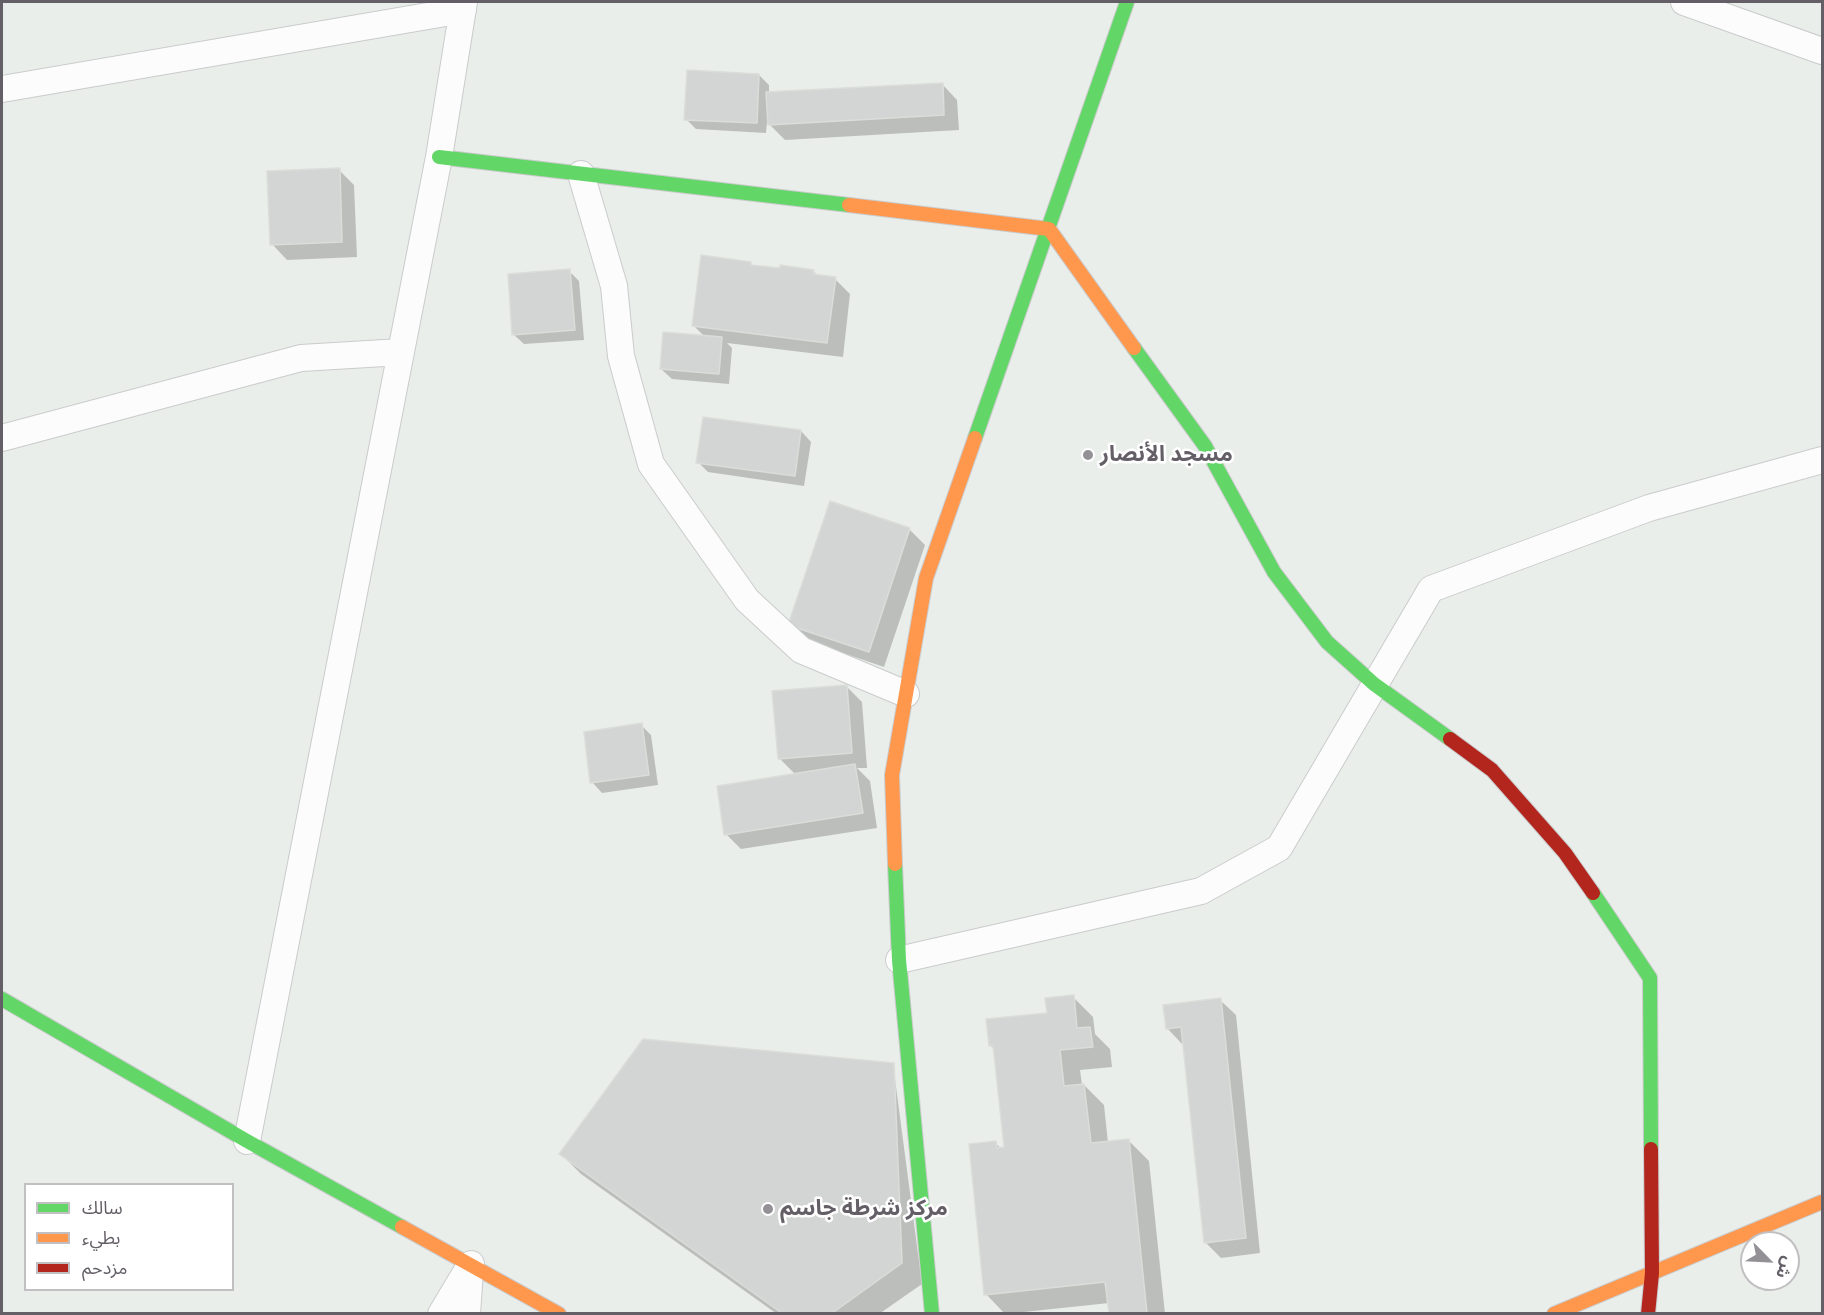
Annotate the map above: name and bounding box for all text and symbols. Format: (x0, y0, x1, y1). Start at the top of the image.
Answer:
place label: مسجد الأنصار (1100, 442, 1233, 468)
marker: مسجد الأنصار (1081, 448, 1095, 462)
legend (24, 1183, 234, 1291)
place label: مركز شرطة جاسم (780, 1196, 948, 1222)
text: سالك (82, 1197, 123, 1219)
marker: مركز شرطة جاسم (761, 1202, 775, 1216)
text: بطيء (82, 1227, 120, 1249)
north arrow (1740, 1231, 1800, 1291)
text: ش (1772, 1254, 1798, 1282)
text: مزدحم (82, 1257, 127, 1279)

